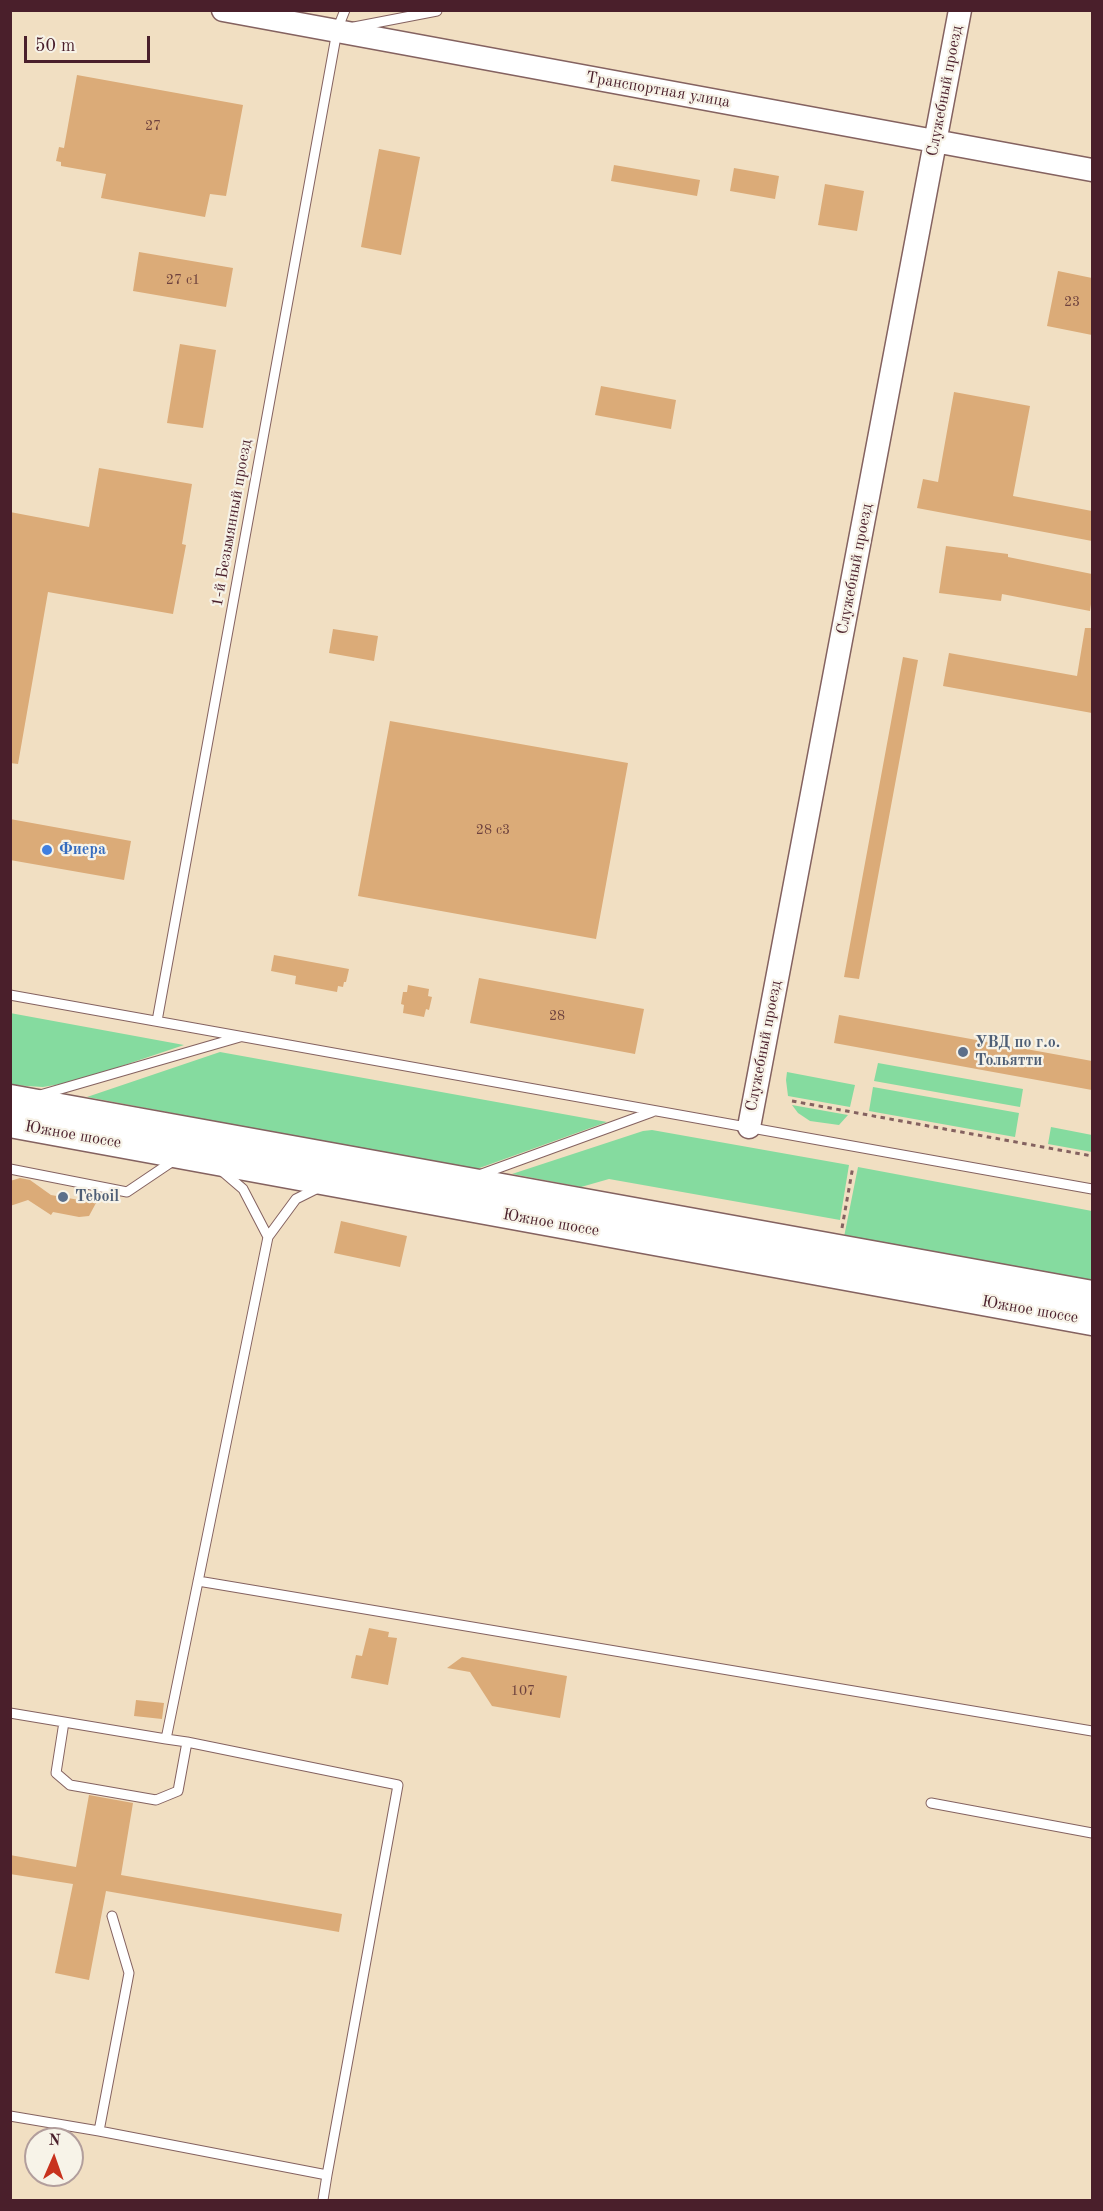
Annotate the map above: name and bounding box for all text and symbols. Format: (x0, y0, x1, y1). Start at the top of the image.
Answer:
scale bar (27, 24, 153, 62)
street label: Служебный проезд (923, 24, 967, 158)
text: 50 m (35, 37, 75, 55)
street label: Транспортная улица (584, 68, 732, 112)
house number: 27 (145, 118, 161, 134)
house number: 27 с1 (166, 272, 200, 288)
house number: 23 (1064, 294, 1080, 310)
street label: 1-й Безымянный проезд (208, 438, 256, 608)
street label: Служебный проезд (833, 502, 877, 636)
house number: 28 с3 (476, 822, 510, 838)
place label: Фиера (59, 840, 106, 860)
marker: Фиера (40, 843, 54, 857)
street label: Служебный проезд (742, 979, 786, 1113)
house number: 28 (549, 1008, 565, 1024)
place label: УВД по г.о. Тольятти (975, 1033, 1060, 1071)
marker: УВД по г.о. Тольятти (956, 1045, 970, 1059)
street label: Южное шоссе (23, 1117, 123, 1153)
place label: Teboil (75, 1187, 119, 1207)
marker: Teboil (56, 1190, 70, 1204)
street label: Южное шоссе (501, 1205, 601, 1241)
street label: Южное шоссе (980, 1292, 1080, 1328)
house number: 107 (511, 1683, 535, 1699)
north arrow (24, 2127, 84, 2187)
text: N (48, 2133, 61, 2149)

